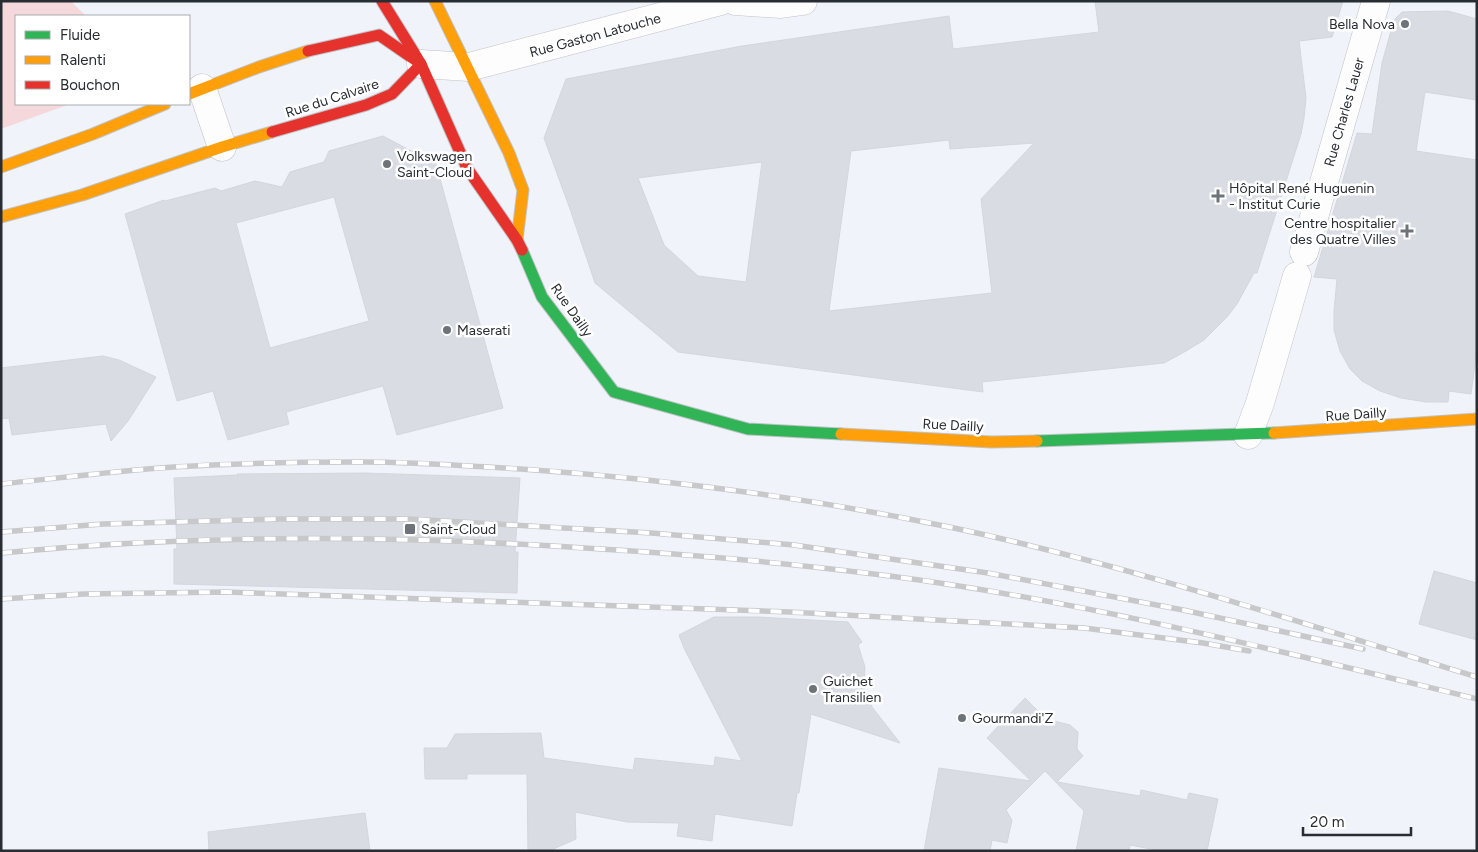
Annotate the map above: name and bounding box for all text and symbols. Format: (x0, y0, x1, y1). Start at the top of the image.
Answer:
street label: Rue Gaston Latouche (528, 10, 663, 61)
legend (15, 15, 190, 105)
place label: Bella Nova (1329, 16, 1395, 33)
marker: Bella Nova (1399, 18, 1411, 30)
text: Fluide (60, 26, 100, 44)
text: Ralenti (60, 51, 106, 69)
street label: Rue Charles Lauer (1321, 55, 1368, 169)
street label: Rue du Calvaire (283, 75, 381, 122)
text: Bouchon (60, 76, 120, 94)
place label: Volkswagen Saint-Cloud (397, 148, 472, 181)
marker: Volkswagen Saint-Cloud (381, 158, 393, 170)
place label: Hôpital René Huguenin - Institut Curie (1229, 180, 1374, 213)
marker: Hôpital René Huguenin - Institut Curie (1211, 189, 1225, 203)
place label: Centre hospitalier des Quatre Villes (1284, 215, 1396, 248)
marker: Centre hospitalier des Quatre Villes (1400, 224, 1414, 238)
street label: Rue Dailly (547, 280, 596, 341)
place label: Maserati (457, 322, 511, 339)
marker: Maserati (441, 324, 453, 336)
street label: Rue Dailly (1325, 404, 1388, 425)
street label: Rue Dailly (922, 415, 985, 436)
place label: Saint-Cloud (421, 521, 496, 538)
marker: Saint-Cloud (403, 522, 417, 536)
place label: Guichet Transilien (823, 673, 882, 706)
marker: Guichet Transilien (807, 683, 819, 695)
place label: Gourmandi'Z (972, 710, 1053, 727)
marker: Gourmandi'Z (956, 712, 968, 724)
scale bar (1303, 804, 1410, 836)
text: 20 m (1310, 813, 1344, 831)

